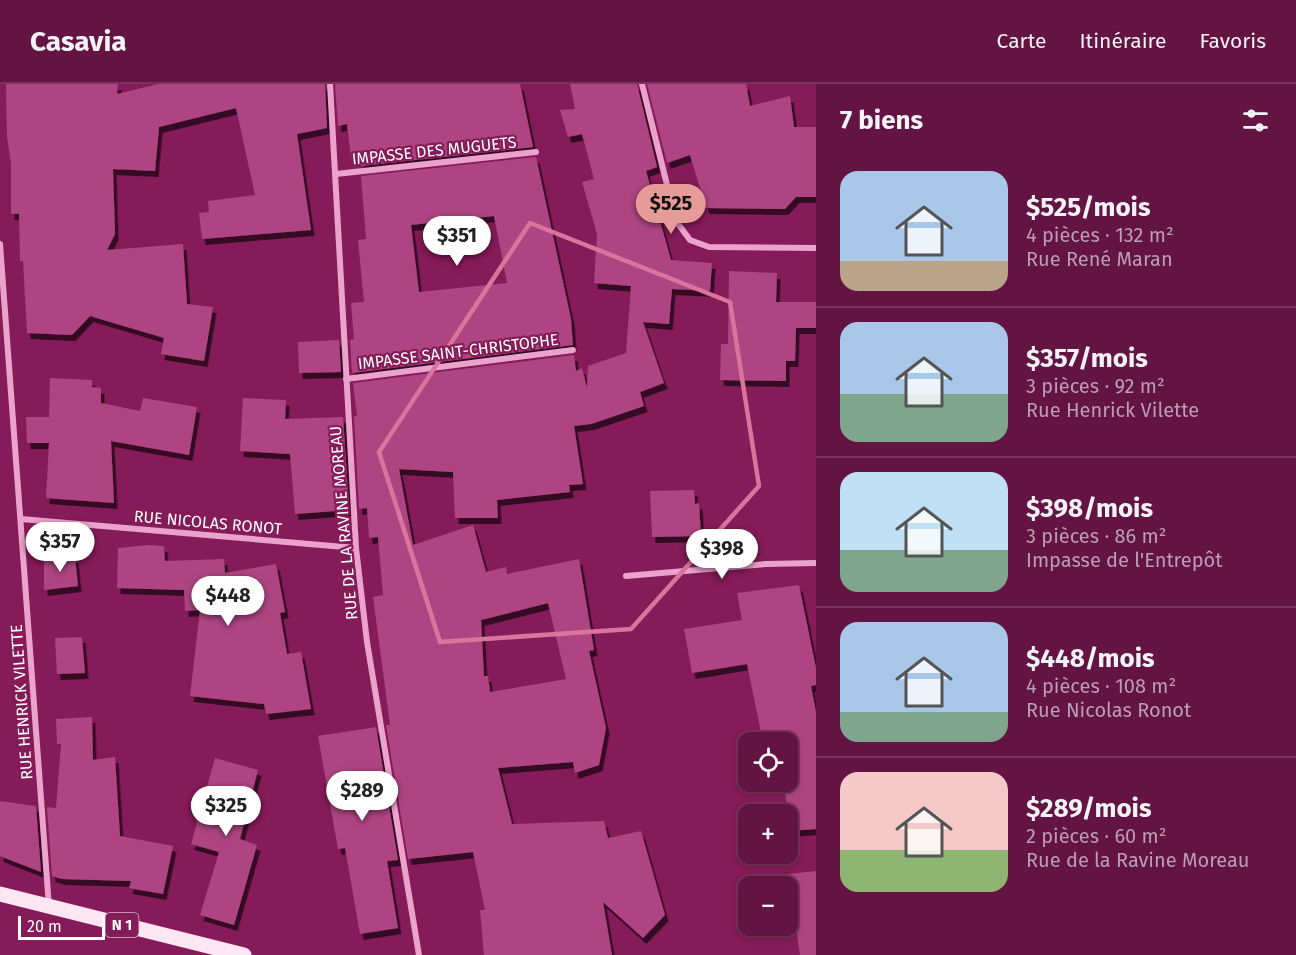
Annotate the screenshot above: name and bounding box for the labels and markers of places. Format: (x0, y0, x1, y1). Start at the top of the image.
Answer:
pin: $525 (635, 184, 707, 235)
pin: $351 (421, 216, 493, 267)
pin: $357 (24, 522, 96, 573)
pin: $398 (686, 529, 758, 580)
pin: $448 (192, 576, 264, 627)
pin: $289 (326, 771, 398, 822)
pin: $325 (190, 786, 262, 837)

